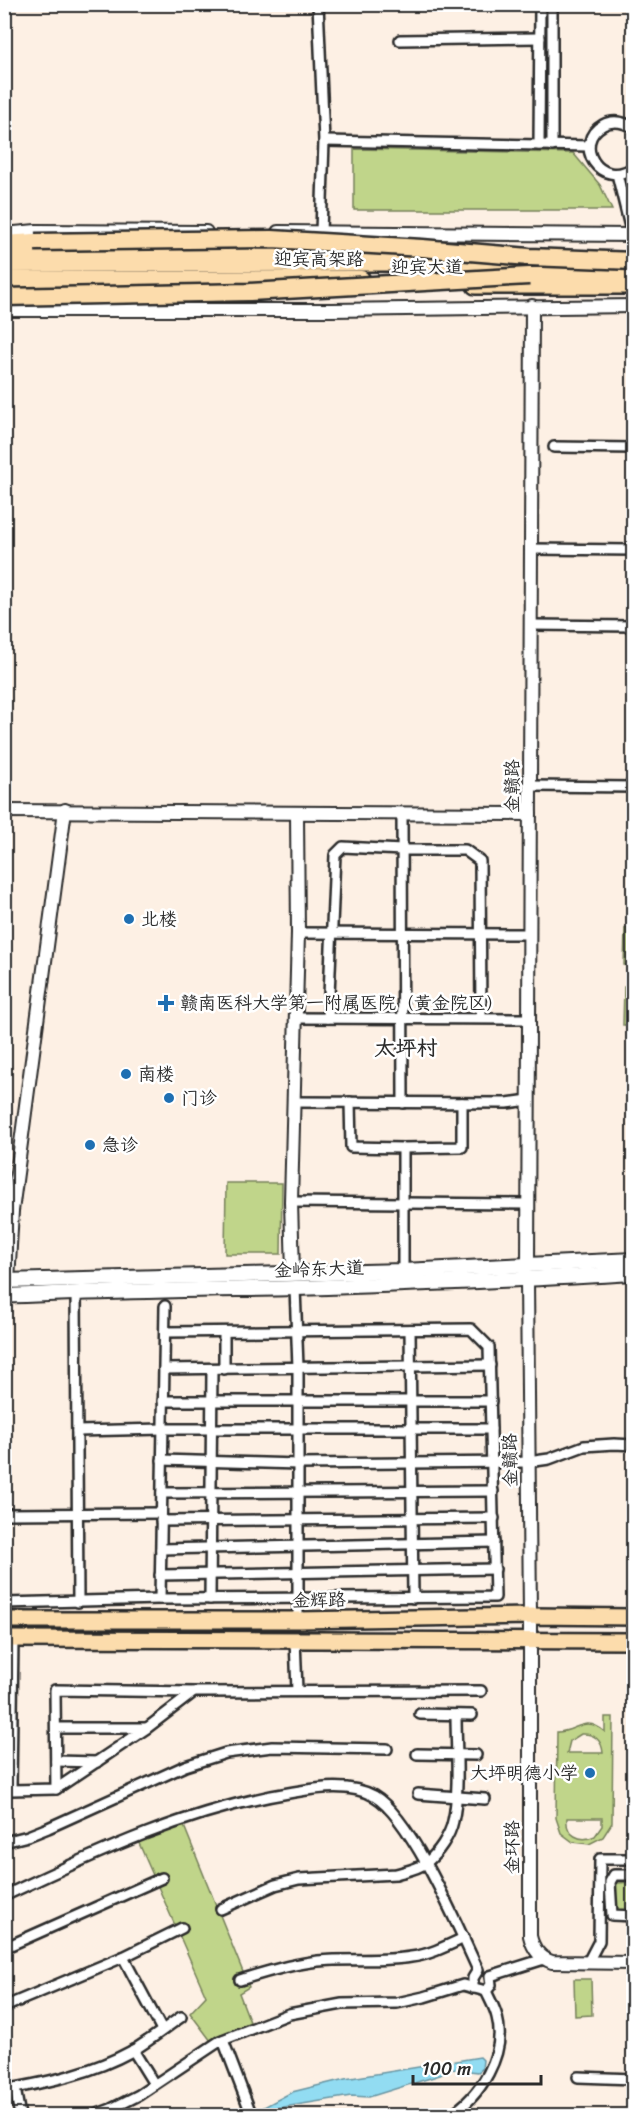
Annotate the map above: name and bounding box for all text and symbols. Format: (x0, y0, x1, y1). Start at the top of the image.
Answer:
street label: 迎宾高架路 (274, 243, 364, 275)
street label: 迎宾大道 (391, 251, 463, 283)
street label: 金赣路 (496, 759, 528, 813)
place label: 北楼 (141, 903, 177, 935)
marker: 北楼 (122, 912, 136, 926)
place label: 赣南医科大学第一附属医院（黄金院区） (180, 987, 504, 1019)
marker: 赣南医科大学第一附属医院（黄金院区） (157, 994, 175, 1012)
district label: 太坪村 (375, 1029, 438, 1067)
place label: 南楼 (138, 1058, 174, 1090)
marker: 南楼 (119, 1067, 133, 1081)
place label: 门诊 (181, 1082, 217, 1114)
marker: 门诊 (162, 1091, 176, 1105)
place label: 急诊 (102, 1129, 138, 1161)
marker: 急诊 (83, 1138, 97, 1152)
street label: 金岭东大道 (273, 1251, 365, 1287)
street label: 金赣路 (494, 1433, 526, 1487)
street label: 金辉路 (292, 1584, 346, 1616)
place label: 大坪明德小学 (470, 1757, 578, 1789)
marker: 大坪明德小学 (583, 1766, 597, 1780)
street label: 金环路 (496, 1820, 528, 1874)
scale bar (413, 2048, 540, 2086)
text: 100 m (422, 2053, 471, 2085)

